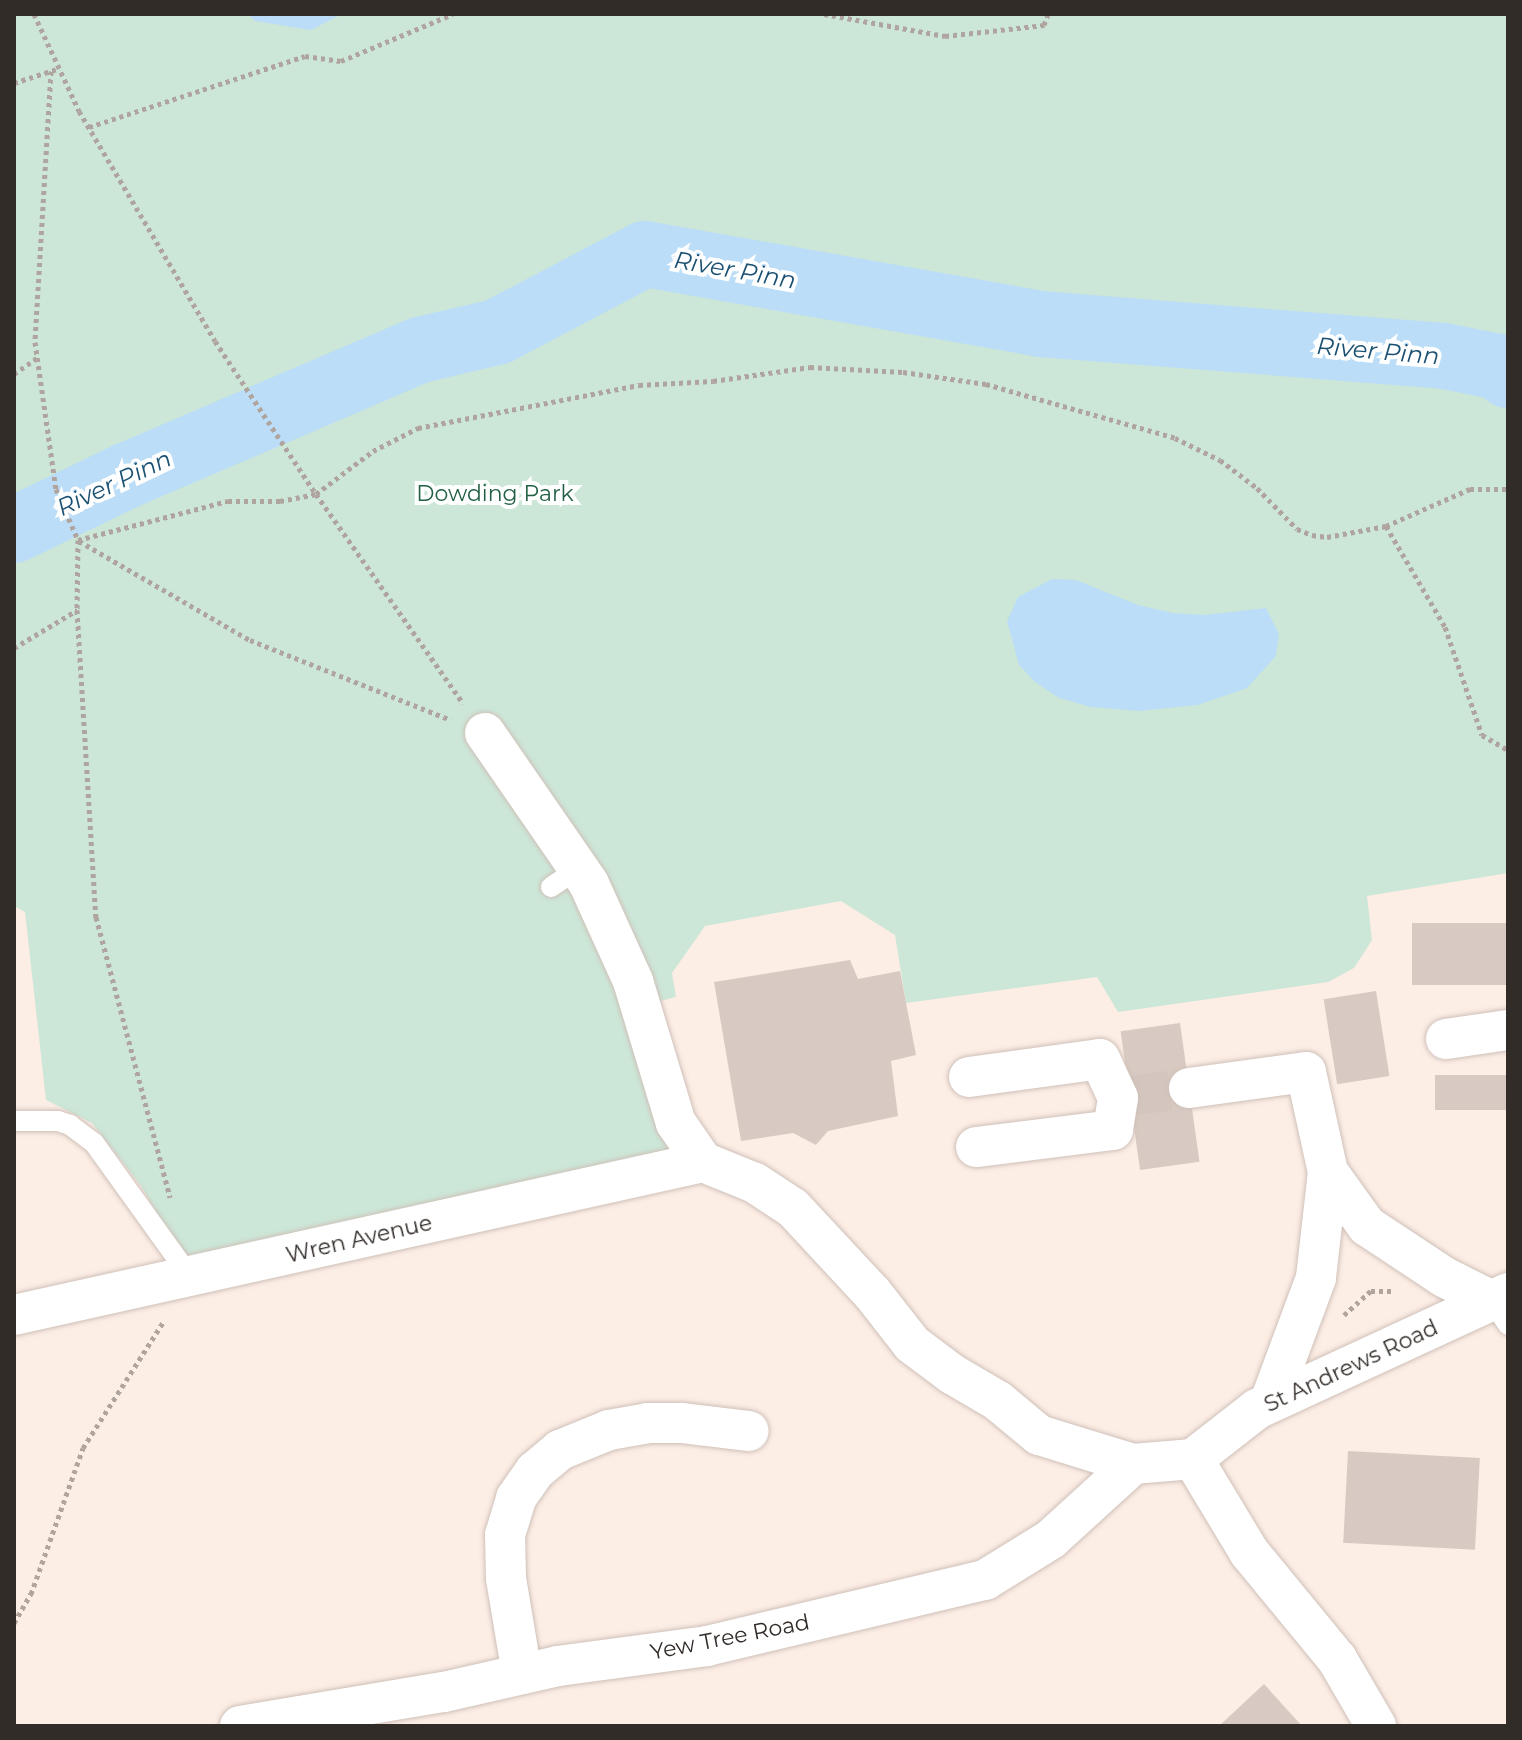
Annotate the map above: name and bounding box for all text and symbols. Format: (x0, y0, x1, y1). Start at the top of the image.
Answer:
water label: River Pinn (672, 245, 798, 295)
water label: River Pinn (1315, 331, 1441, 371)
water label: River Pinn (52, 444, 176, 522)
park label: Dowding Park (416, 481, 574, 507)
street label: Wren Avenue (283, 1209, 435, 1269)
street label: St Andrews Road (1260, 1314, 1442, 1418)
street label: Yew Tree Road (648, 1609, 812, 1665)

